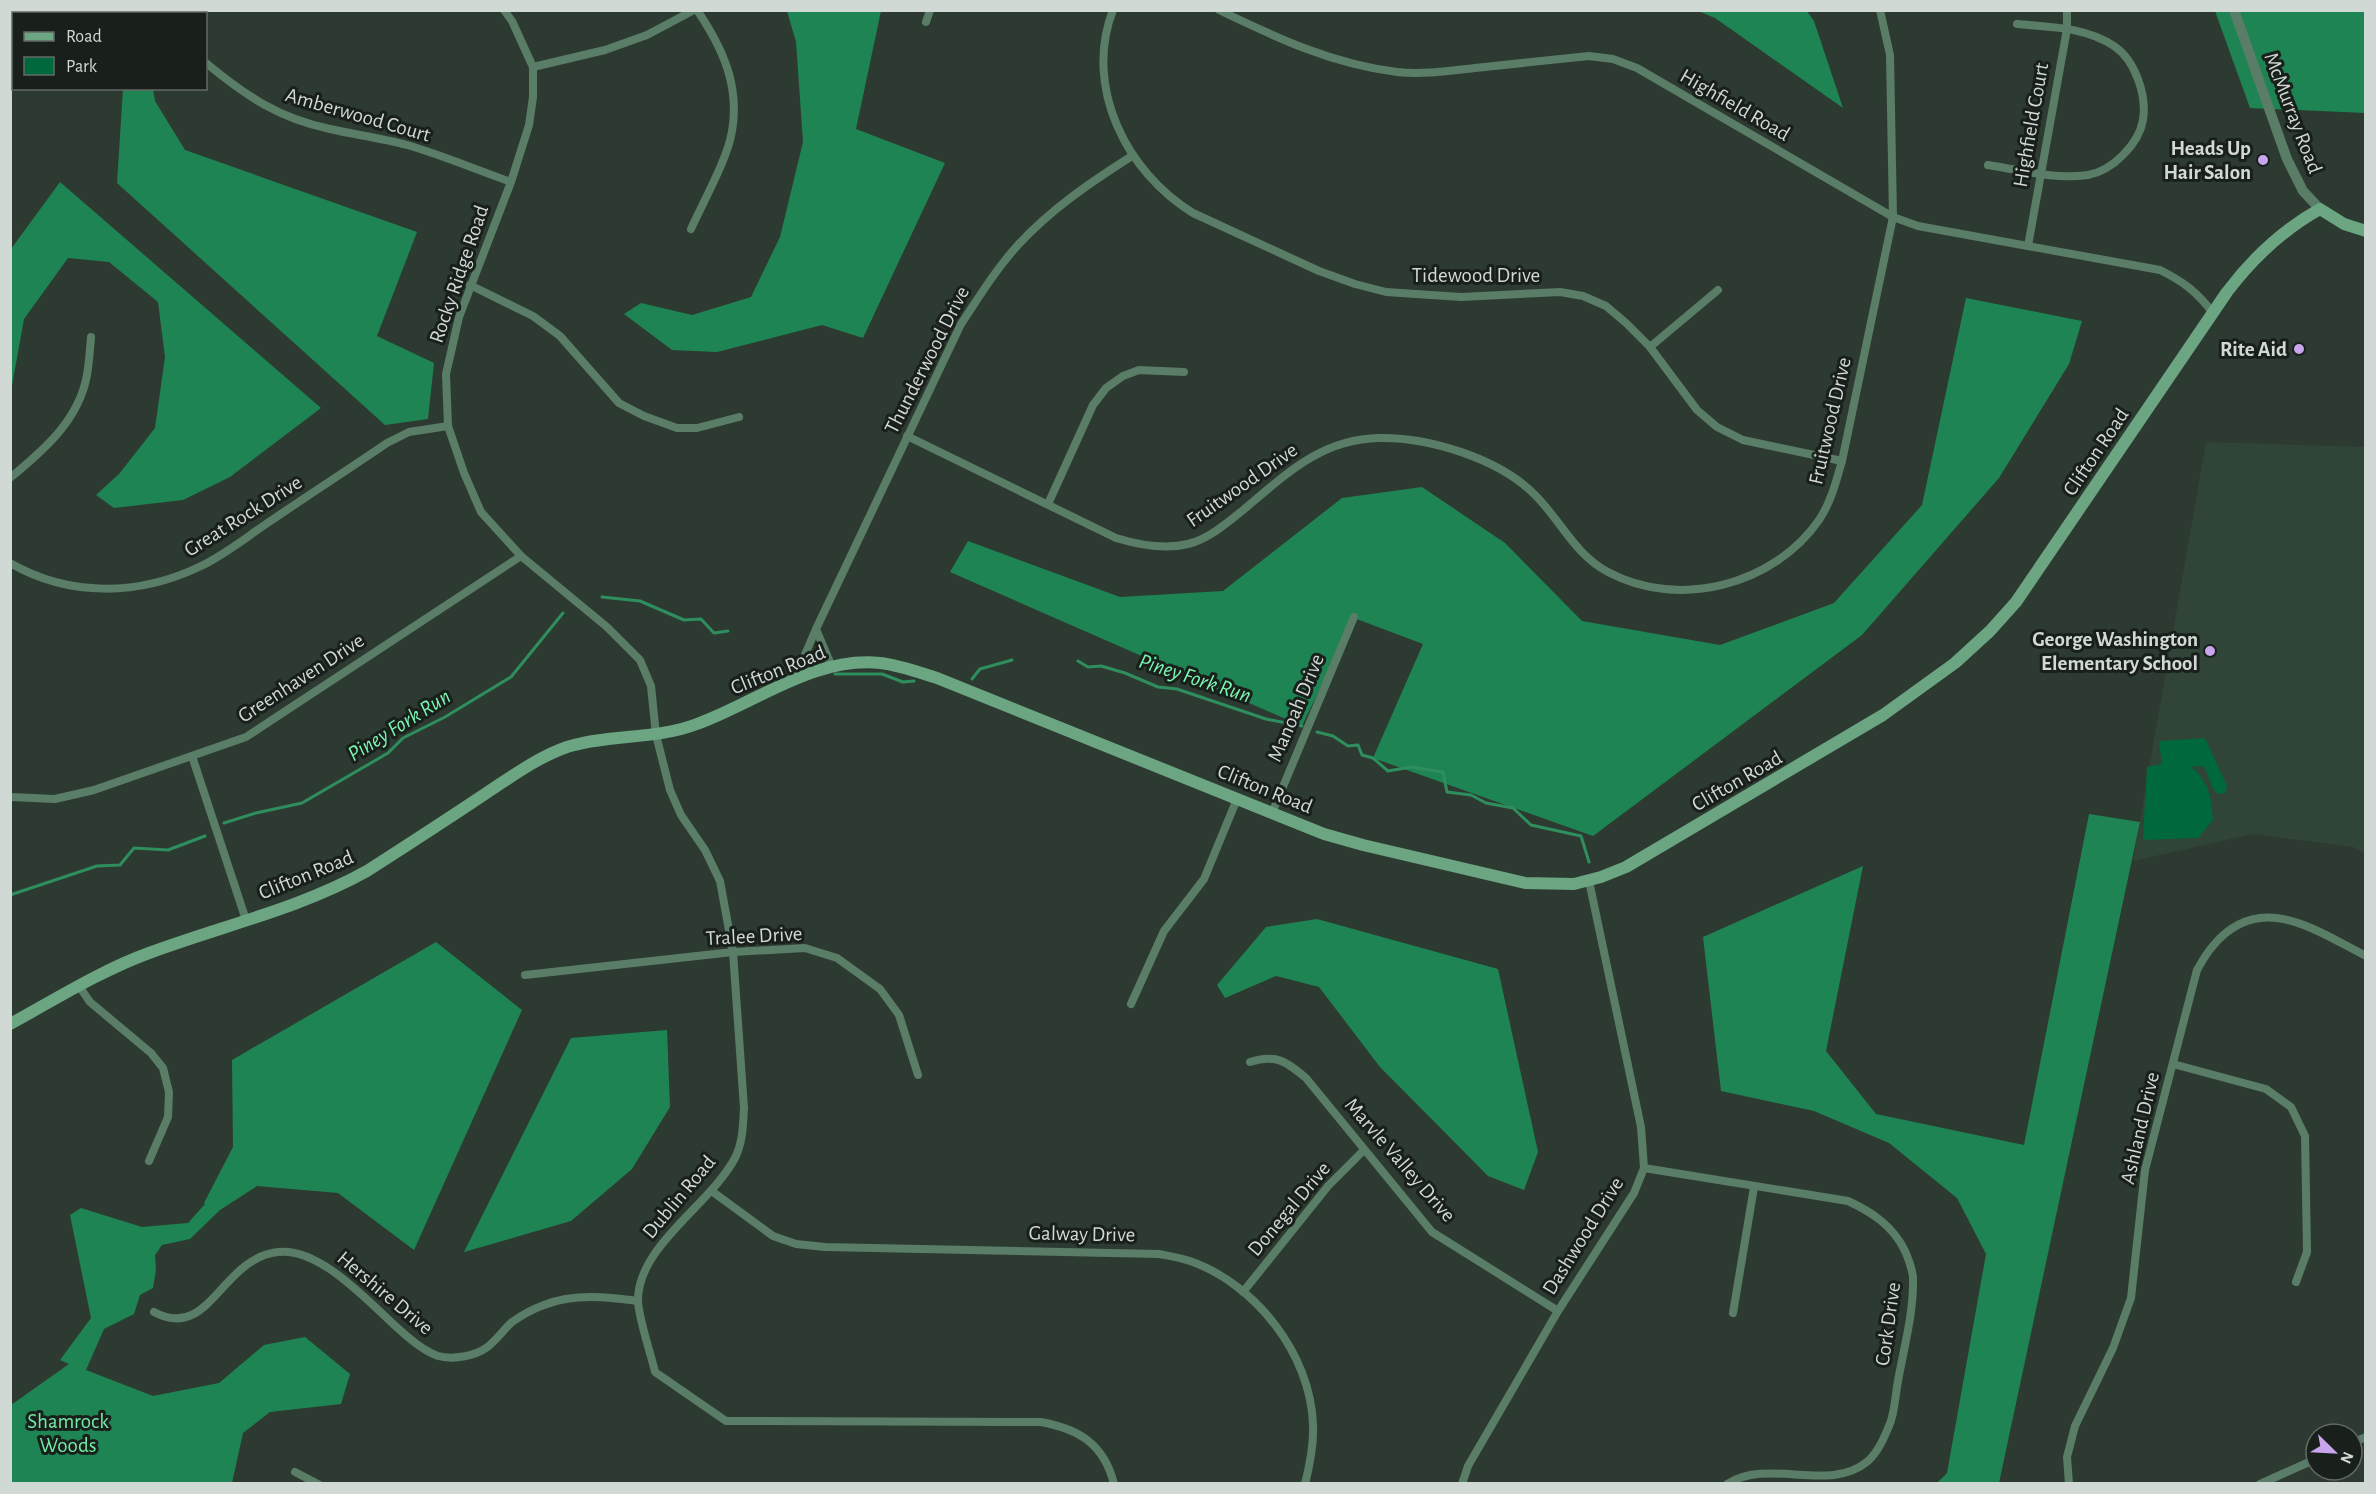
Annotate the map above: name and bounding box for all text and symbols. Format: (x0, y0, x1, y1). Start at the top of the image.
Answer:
legend (12, 12, 207, 90)
text: Road (66, 28, 102, 46)
street label: McMurray Road (2260, 50, 2326, 177)
text: Park (66, 58, 98, 76)
street label: Highfield Court (2010, 61, 2052, 189)
street label: Highfield Road (1676, 65, 1794, 145)
street label: Amberwood Court (283, 84, 433, 146)
place label: Heads Up Hair Salon (2164, 138, 2251, 183)
marker: Heads Up Hair Salon (2256, 153, 2270, 167)
street label: Rocky Ridge Road (426, 202, 492, 346)
street label: Tidewood Drive (1412, 265, 1540, 286)
street label: Thunderwood Drive (881, 283, 973, 437)
place label: Rite Aid (2220, 339, 2287, 360)
marker: Rite Aid (2292, 342, 2306, 356)
street label: Fruitwood Drive (1805, 355, 1855, 487)
street label: Clifton Road (2059, 404, 2133, 499)
street label: Fruitwood Drive (1183, 439, 1301, 531)
street label: Great Rock Drive (180, 471, 306, 561)
place label: George Washington Elementary School (2032, 629, 2198, 674)
street label: Greenhaven Drive (234, 630, 368, 726)
street label: Clifton Road (728, 641, 829, 699)
marker: George Washington Elementary School (2203, 644, 2217, 658)
water label: Piney Fork Run (1136, 650, 1254, 706)
street label: Manoah Drive (1264, 651, 1328, 765)
water label: Piney Fork Run (344, 685, 454, 765)
street label: Clifton Road (1688, 747, 1786, 815)
street label: Clifton Road (1215, 760, 1316, 818)
street label: Clifton Road (256, 846, 357, 904)
street label: Tralee Drive (705, 923, 803, 949)
street label: Ashland Drive (2117, 1070, 2163, 1186)
street label: Marvle Valley Drive (1341, 1094, 1459, 1226)
street label: Dublin Road (638, 1151, 720, 1243)
street label: Donegal Drive (1244, 1158, 1334, 1260)
street label: Dashwood Drive (1539, 1174, 1627, 1298)
street label: Galway Drive (1029, 1223, 1135, 1245)
street label: Hershire Drive (333, 1247, 437, 1339)
street label: Cork Drive (1872, 1281, 1904, 1367)
park label: Shamrock Woods (27, 1411, 109, 1456)
north arrow (2304, 1422, 2364, 1482)
text: N (2337, 1449, 2356, 1466)

